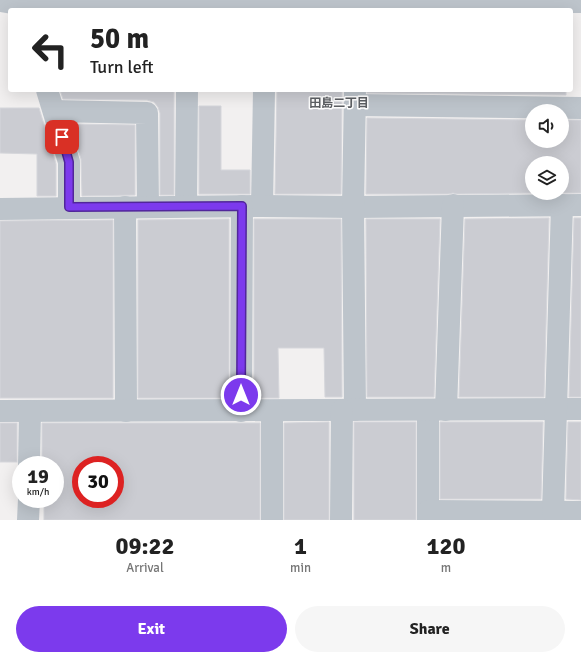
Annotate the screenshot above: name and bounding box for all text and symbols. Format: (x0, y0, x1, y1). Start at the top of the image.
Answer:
text: 50 m (90, 22, 149, 56)
icon: left (24, 24, 76, 76)
text: Turn left (90, 56, 153, 78)
district label: 田島二丁目 (309, 96, 369, 111)
map controls (525, 104, 569, 200)
button: sound (525, 104, 569, 148)
pin (45, 120, 79, 154)
icon: arrive (51, 126, 73, 148)
button: layers (525, 156, 569, 200)
position arrow (220, 374, 262, 416)
speed limit sign: 30 (72, 456, 124, 508)
text: 19 (27, 464, 49, 489)
text: km/h (27, 486, 49, 498)
text: 09:22 (116, 531, 174, 561)
text: 1 (294, 531, 307, 561)
text: 120 (427, 531, 465, 561)
text: Arrival (126, 560, 164, 576)
text: min (290, 560, 311, 576)
text: m (441, 560, 451, 576)
button: Exit (16, 606, 287, 652)
button: Share (295, 606, 565, 652)

